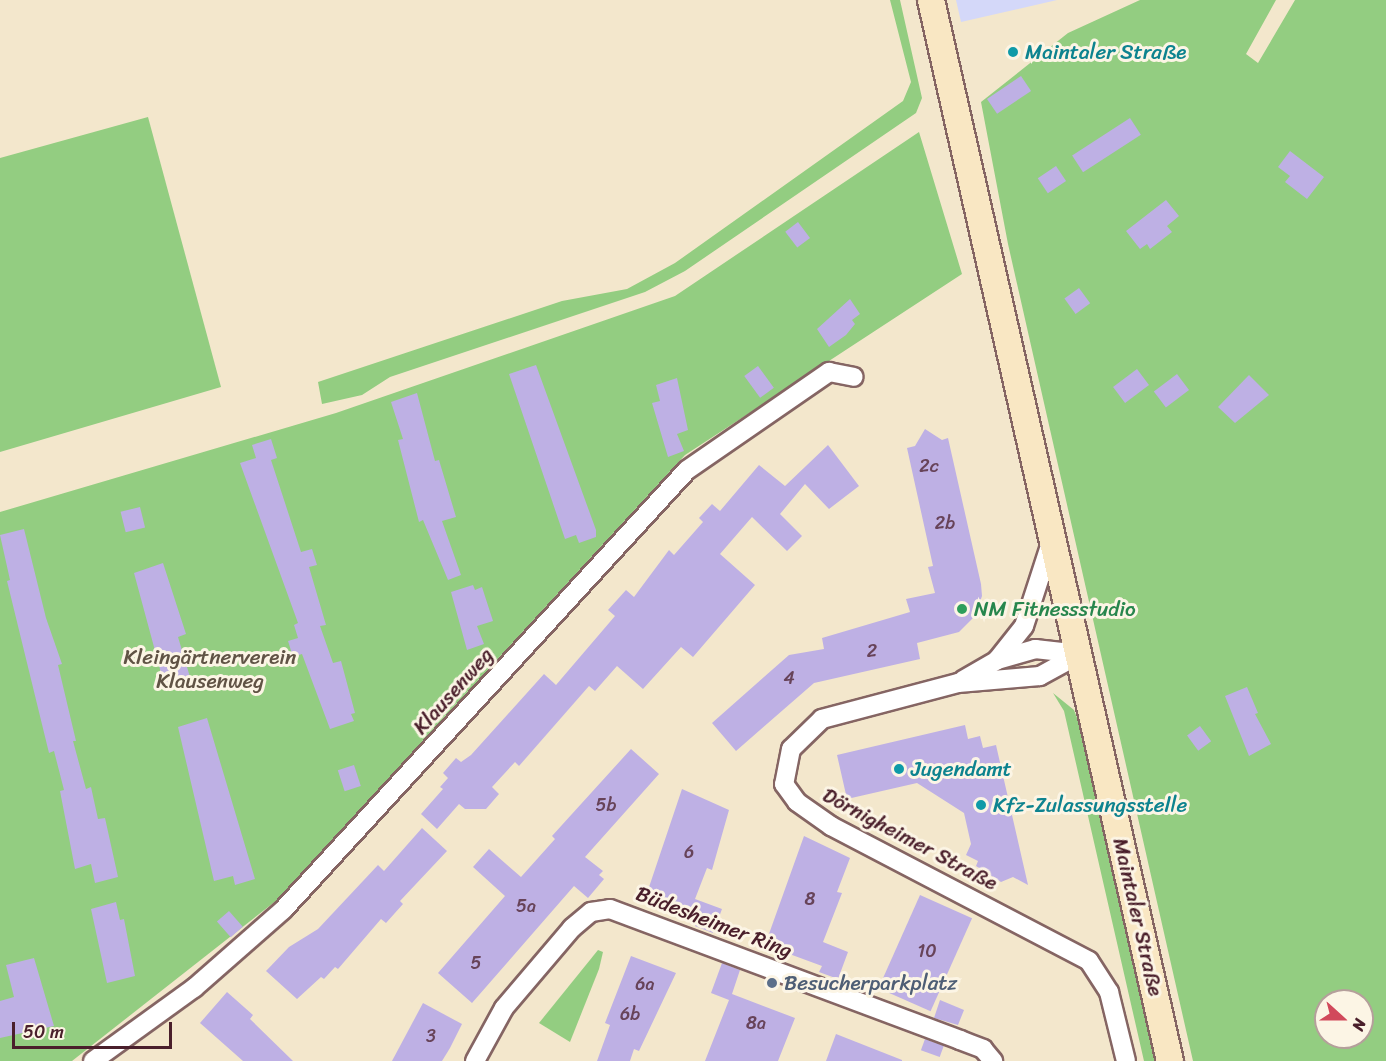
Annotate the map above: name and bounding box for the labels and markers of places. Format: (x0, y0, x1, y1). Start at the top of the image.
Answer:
place label: Maintaler Straße (1025, 39, 1187, 65)
marker: Maintaler Straße (1006, 45, 1020, 59)
place label: NM Fitnessstudio (974, 596, 1136, 622)
marker: NM Fitnessstudio (955, 602, 969, 616)
place label: Jugendamt (911, 756, 1012, 782)
marker: Jugendamt (892, 762, 906, 776)
place label: Kfz-Zulassungsstelle (993, 792, 1187, 818)
marker: Kfz-Zulassungsstelle (974, 798, 988, 812)
place label: Besucherparkplatz (784, 970, 957, 996)
marker: Besucherparkplatz (765, 976, 779, 990)

